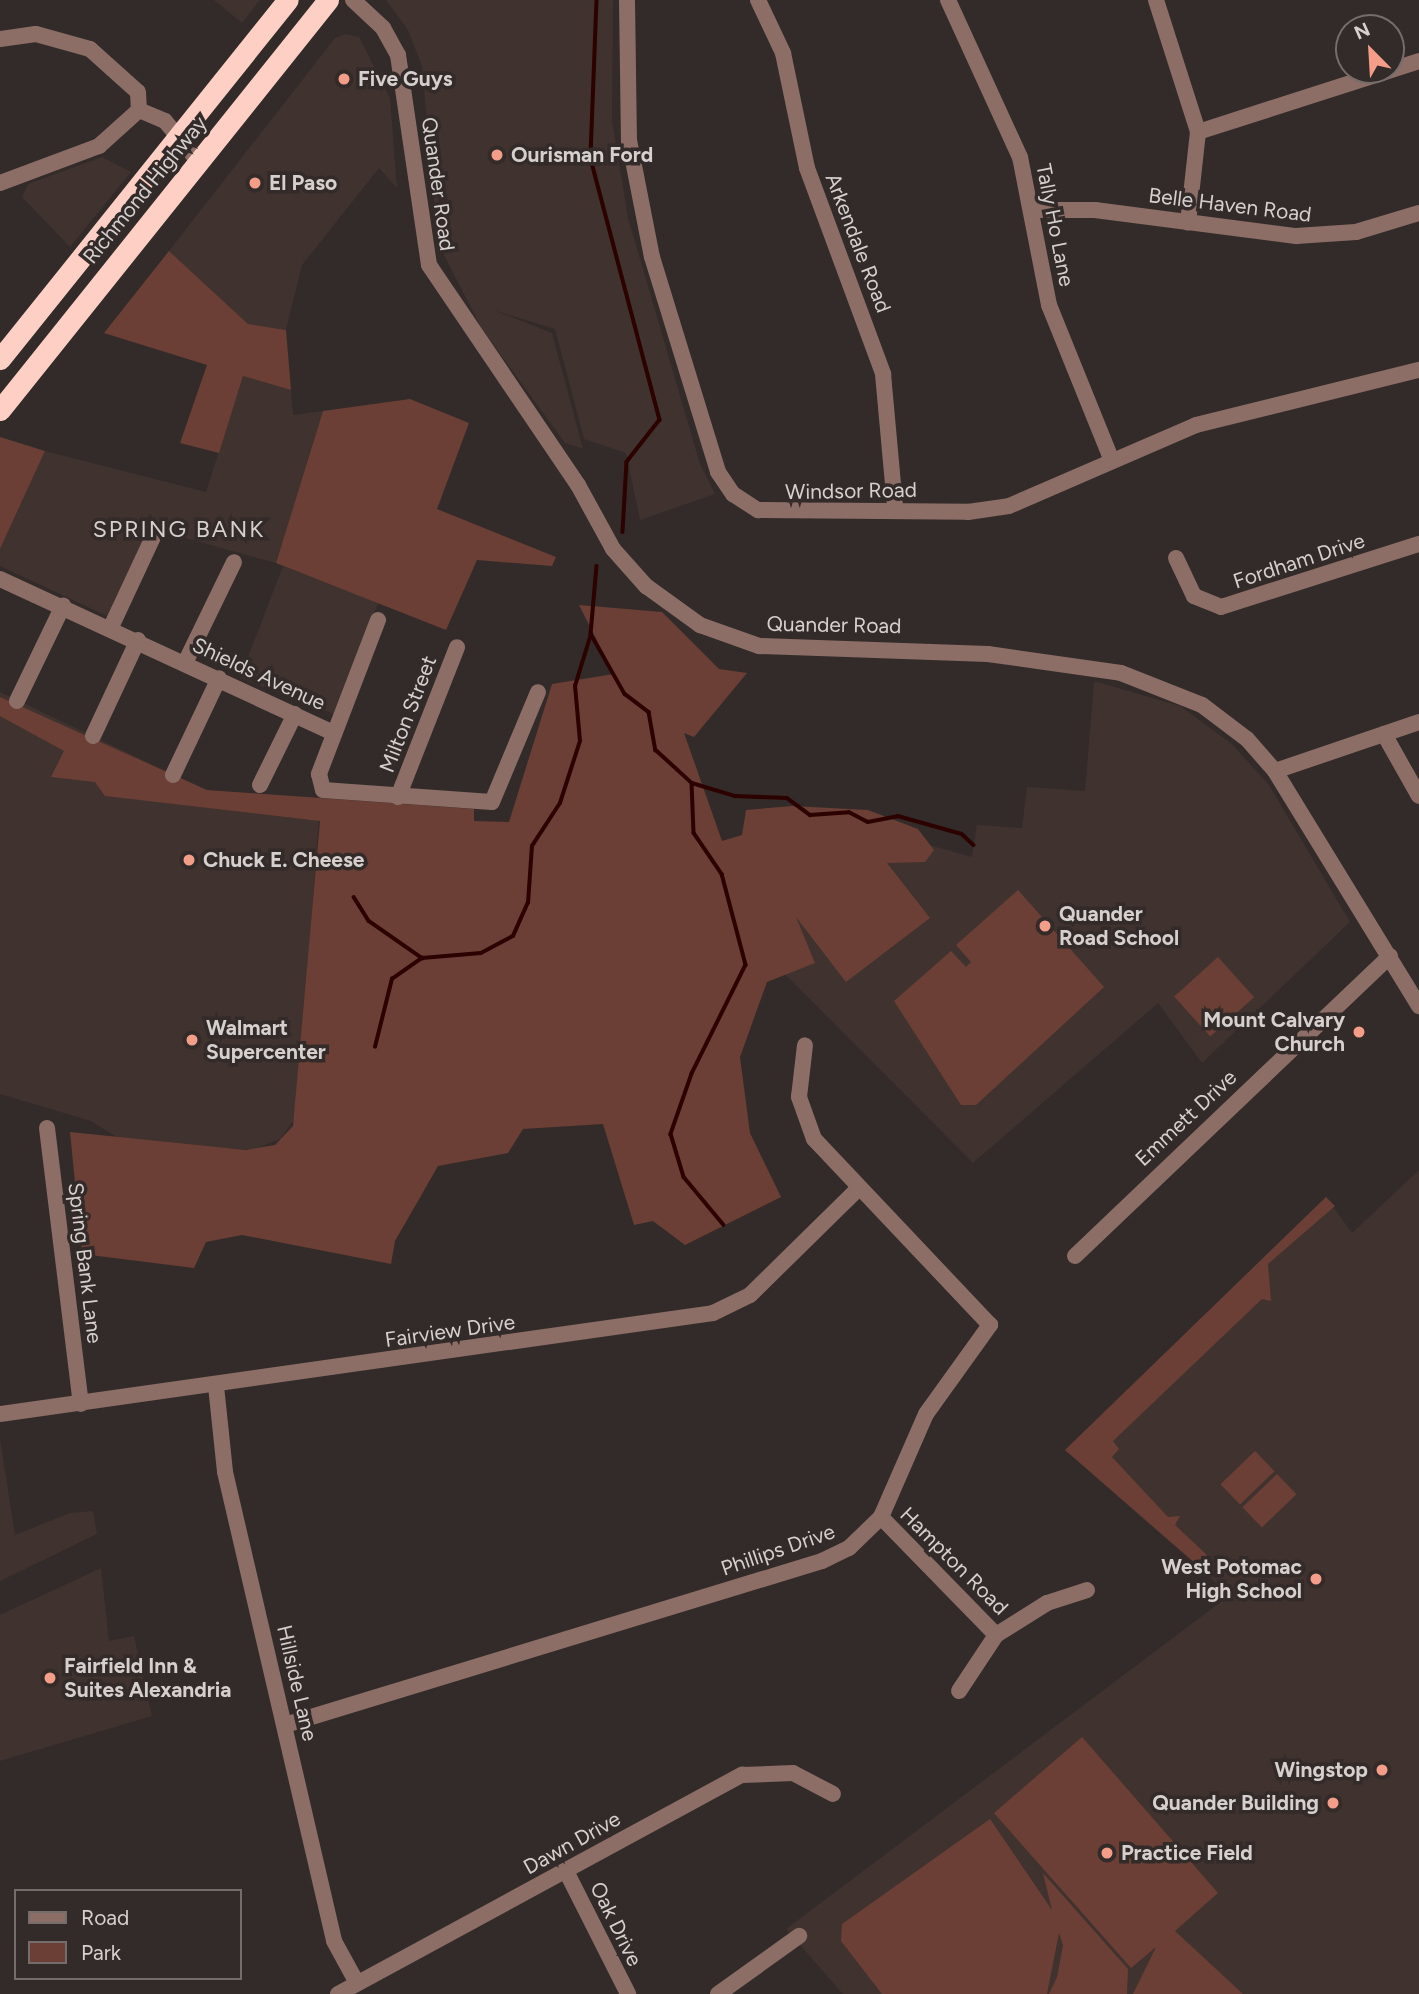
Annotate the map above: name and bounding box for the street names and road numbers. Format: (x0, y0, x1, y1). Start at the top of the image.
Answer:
street label: Richmond Highway (78, 111, 212, 269)
street label: Quander Road (416, 115, 460, 253)
street label: Tally Ho Lane (1031, 162, 1079, 288)
street label: Arkendale Road (820, 170, 896, 316)
street label: Belle Haven Road (1147, 183, 1313, 227)
street label: Windsor Road (785, 477, 917, 505)
street label: Fordham Drive (1230, 528, 1368, 594)
street label: Quander Road (766, 611, 902, 639)
street label: Shields Avenue (188, 632, 330, 716)
street label: Milton Street (374, 652, 442, 776)
street label: Emmett Drive (1130, 1065, 1242, 1171)
street label: Spring Bank Lane (63, 1181, 107, 1345)
street label: Fairview Drive (383, 1309, 517, 1353)
street label: Hampton Road (895, 1502, 1013, 1620)
street label: Phillips Drive (718, 1519, 838, 1581)
street label: Hillside Lane (271, 1623, 323, 1743)
street label: Dawn Drive (519, 1806, 625, 1880)
street label: Oak Drive (585, 1878, 647, 1970)

